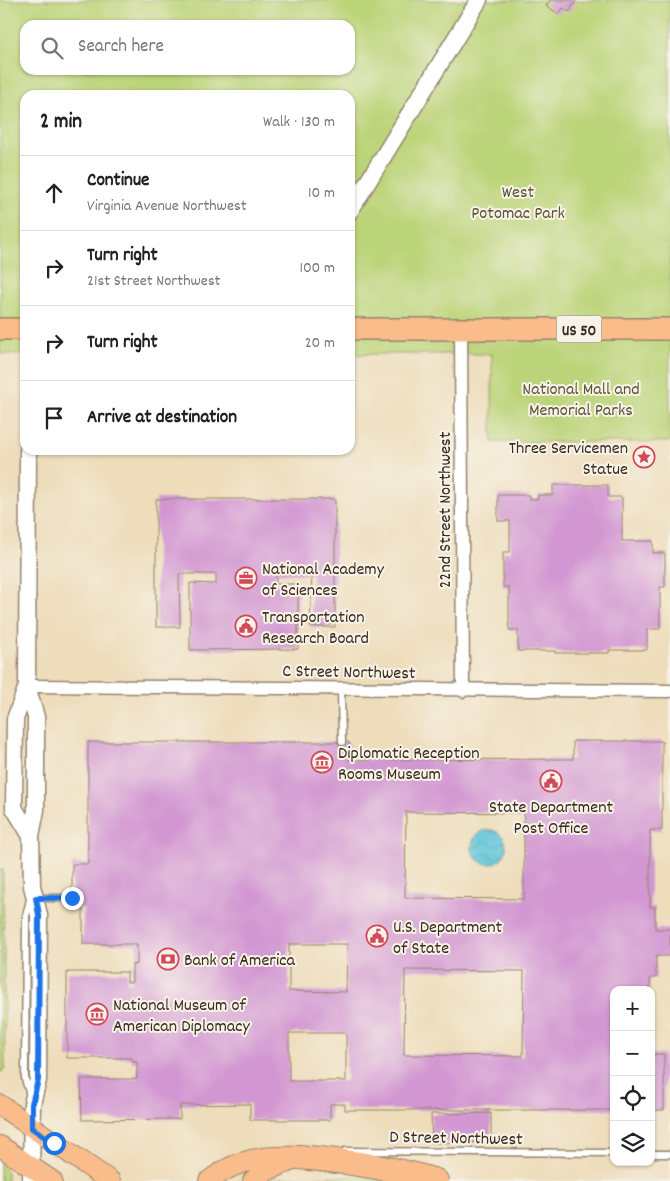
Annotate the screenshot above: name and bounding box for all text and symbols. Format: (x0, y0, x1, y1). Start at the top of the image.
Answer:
search box (20, 20, 355, 75)
icon: search (38, 34, 66, 62)
text: Search here (78, 34, 164, 61)
text: 2 min (40, 108, 82, 138)
text: Walk · 130 m (263, 111, 335, 134)
text: Continue (87, 168, 149, 195)
icon: ahead (40, 179, 68, 207)
park label: West Potomac Park (471, 181, 565, 227)
text: 10 m (308, 182, 335, 205)
text: Virginia Avenue Northwest (87, 195, 247, 218)
text: Turn right (87, 243, 158, 270)
icon: right (40, 254, 68, 282)
text: 100 m (299, 257, 335, 280)
text: 21st Street Northwest (87, 270, 221, 293)
road number: US 50 (556, 316, 602, 342)
icon: right (40, 329, 68, 357)
text: Turn right (87, 330, 158, 357)
text: 20 m (305, 332, 335, 355)
park label: National Mall and Memorial Parks (522, 378, 640, 424)
icon: arrive (40, 404, 68, 432)
text: Arrive at destination (87, 405, 237, 432)
street label: 22nd Street Northwest (434, 431, 459, 588)
place label: Three Servicemen Statue (509, 437, 628, 483)
place icon: Three Servicemen Statue (632, 445, 656, 469)
place label: National Academy of Sciences (262, 558, 385, 604)
office icon: National Academy of Sciences (234, 566, 258, 590)
place label: Transportation Research Board (262, 606, 369, 652)
public building icon: Transportation Research Board (234, 614, 258, 638)
street label: C Street Northwest (282, 660, 416, 687)
place label: Diplomatic Reception Rooms Museum (338, 742, 480, 788)
museum icon: Diplomatic Reception Rooms Museum (310, 750, 334, 774)
public building icon: State Department Post Office (539, 769, 563, 793)
place label: State Department Post Office (489, 796, 613, 842)
route end (61, 887, 84, 910)
place label: U.S. Department of State (393, 916, 503, 962)
public building icon: U.S. Department of State (365, 924, 389, 948)
bank icon: Bank of America (156, 947, 180, 971)
place label: Bank of America (184, 949, 296, 974)
map controls (610, 986, 655, 1166)
button: + (610, 986, 655, 1031)
place label: National Museum of American Diplomacy (113, 994, 250, 1040)
museum icon: National Museum of American Diplomacy (85, 1002, 109, 1026)
button: − (610, 1031, 655, 1076)
button: locate (610, 1076, 655, 1121)
button: layers (610, 1121, 655, 1166)
street label: D Street Northwest (389, 1126, 523, 1153)
route start (43, 1132, 66, 1155)

